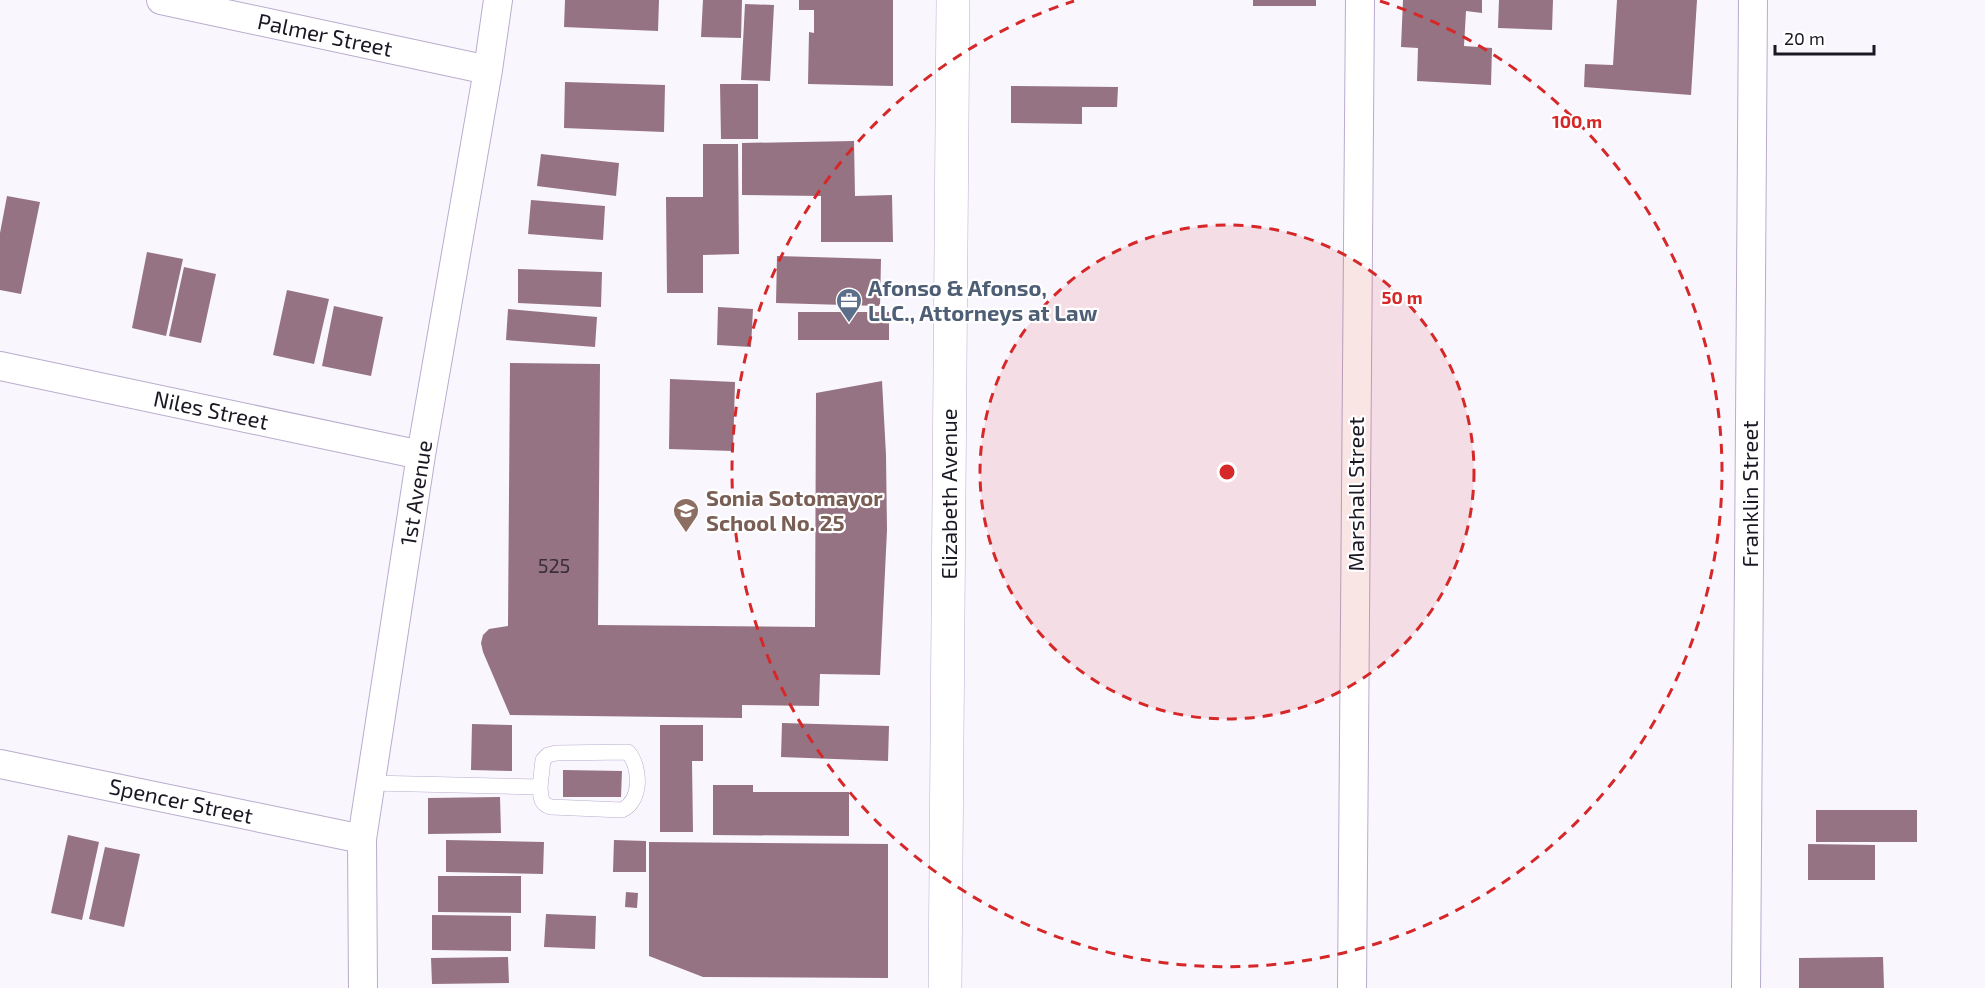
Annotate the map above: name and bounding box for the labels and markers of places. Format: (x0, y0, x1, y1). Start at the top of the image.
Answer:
place label: Afonso & Afonso, LLC., Attorneys at Law (868, 274, 1098, 326)
office icon: Afonso & Afonso, LLC., Attorneys at Law (834, 286, 864, 324)
centre of rings (1217, 462, 1237, 482)
place label: Sonia Sotomayor School No. 25 (706, 484, 883, 535)
school or university icon: Sonia Sotomayor School No. 25 (671, 496, 701, 534)

